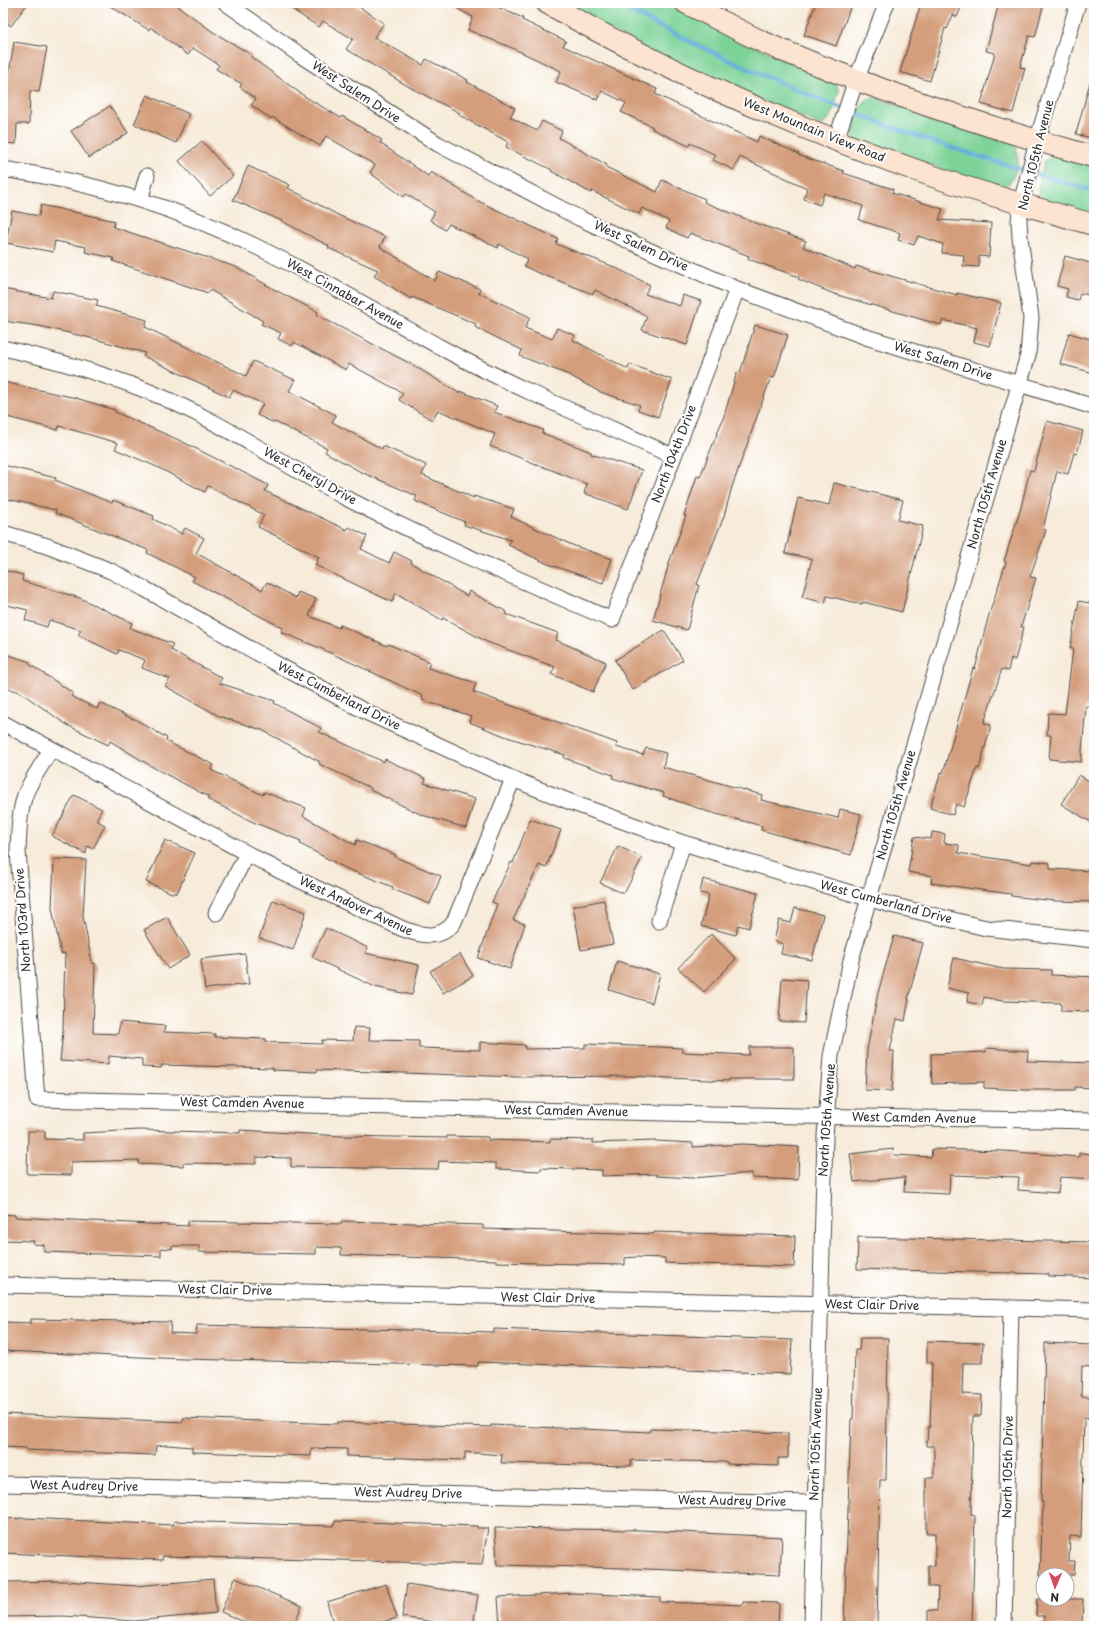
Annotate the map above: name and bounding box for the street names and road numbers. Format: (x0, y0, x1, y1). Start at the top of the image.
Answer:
street label: West Salem Drive (309, 56, 404, 127)
street label: West Mountain View Road (741, 92, 888, 166)
street label: North 105th Avenue (1013, 97, 1058, 212)
street label: West Salem Drive (591, 215, 692, 275)
street label: West Cinnabar Avenue (284, 253, 408, 333)
street label: West Salem Drive (892, 336, 995, 384)
street label: North 104th Drive (646, 402, 700, 505)
street label: North 105th Avenue (962, 436, 1010, 551)
street label: West Cheryl Drive (261, 442, 360, 508)
street label: West Cumberland Drive (275, 656, 404, 734)
street label: North 105th Avenue (871, 747, 919, 862)
street label: North 103rd Drive (9, 867, 35, 973)
street label: West Andover Avenue (296, 871, 417, 940)
street label: West Cumberland Drive (818, 875, 954, 927)
street label: North 105th Avenue (813, 1062, 839, 1177)
street label: West Camden Avenue (180, 1092, 305, 1112)
street label: West Camden Avenue (504, 1100, 629, 1120)
street label: West Camden Avenue (852, 1107, 977, 1127)
street label: West Clair Drive (178, 1279, 273, 1299)
street label: West Clair Drive (501, 1287, 596, 1307)
street label: West Clair Drive (825, 1294, 920, 1314)
street label: North 105th Avenue (804, 1386, 826, 1501)
street label: North 105th Drive (997, 1415, 1017, 1519)
street label: West Audrey Drive (30, 1475, 138, 1495)
street label: West Audrey Drive (354, 1482, 462, 1502)
street label: West Audrey Drive (678, 1490, 786, 1510)

